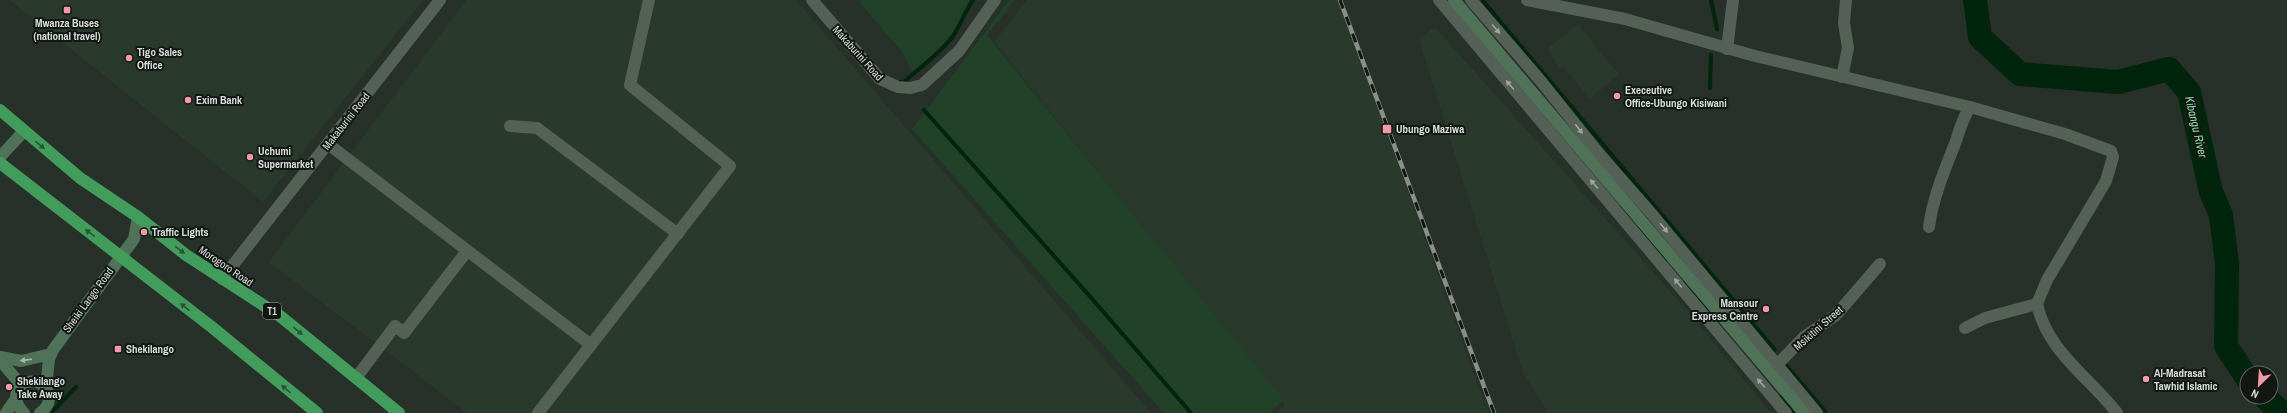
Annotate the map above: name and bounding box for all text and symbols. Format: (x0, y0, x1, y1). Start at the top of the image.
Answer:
marker: Mwanza Buses (national travel) (62, 5, 72, 15)
place label: Mwanza Buses (national travel) (33, 16, 101, 43)
street label: Makaburini Road (830, 23, 886, 83)
one-way arrow (1492, 24, 1501, 35)
place label: Tigo Sales Office (137, 45, 182, 72)
marker: Tigo Sales Office (124, 53, 134, 63)
one-way arrow (1505, 79, 1514, 90)
place label: Execeutive Office-Ubungo Kisiwani (1625, 83, 1727, 110)
street label: Makaburini Road (319, 89, 373, 153)
marker: Execeutive Office-Ubungo Kisiwani (1612, 91, 1622, 101)
place label: Exim Bank (196, 93, 243, 107)
marker: Exim Bank (183, 95, 193, 105)
water label: Kibangu River (2181, 95, 2211, 160)
place label: Ubungo Maziwa (1396, 122, 1464, 136)
marker: Ubungo Maziwa (1381, 123, 1393, 135)
one-way arrow (1575, 124, 1584, 135)
one-way arrow (35, 140, 46, 149)
place label: Uchumi Supermarket (258, 144, 313, 171)
marker: Uchumi Supermarket (245, 152, 255, 162)
one-way arrow (1589, 179, 1598, 189)
one-way arrow (1659, 223, 1668, 234)
place label: Traffic Lights (152, 225, 209, 239)
marker: Traffic Lights (139, 227, 149, 237)
one-way arrow (84, 229, 95, 237)
street label: Morogoro Road (196, 243, 256, 289)
one-way arrow (174, 246, 185, 254)
street label: Sheiki Lango Road (60, 265, 116, 335)
one-way arrow (1674, 278, 1683, 288)
place label: Mansour Express Centre (1692, 296, 1758, 323)
one-way arrow (180, 302, 191, 311)
street label: Msikitini Street (1791, 302, 1846, 353)
road number: T1 (263, 303, 281, 319)
marker: Mansour Express Centre (1761, 304, 1771, 314)
one-way arrow (293, 327, 304, 336)
place label: Shekilango (126, 342, 175, 356)
marker: Shekilango (113, 344, 123, 354)
one-way arrow (20, 357, 32, 363)
north arrow (2239, 365, 2279, 405)
place label: Al-Madrasat Tawhid Islamic (2154, 366, 2218, 393)
place label: Shekilango Take Away (17, 374, 66, 401)
marker: Al-Madrasat Tawhid Islamic (2141, 374, 2151, 384)
one-way arrow (1757, 378, 1766, 388)
marker: Shekilango Take Away (4, 382, 14, 392)
one-way arrow (281, 384, 291, 393)
text: N (2249, 386, 2261, 402)

